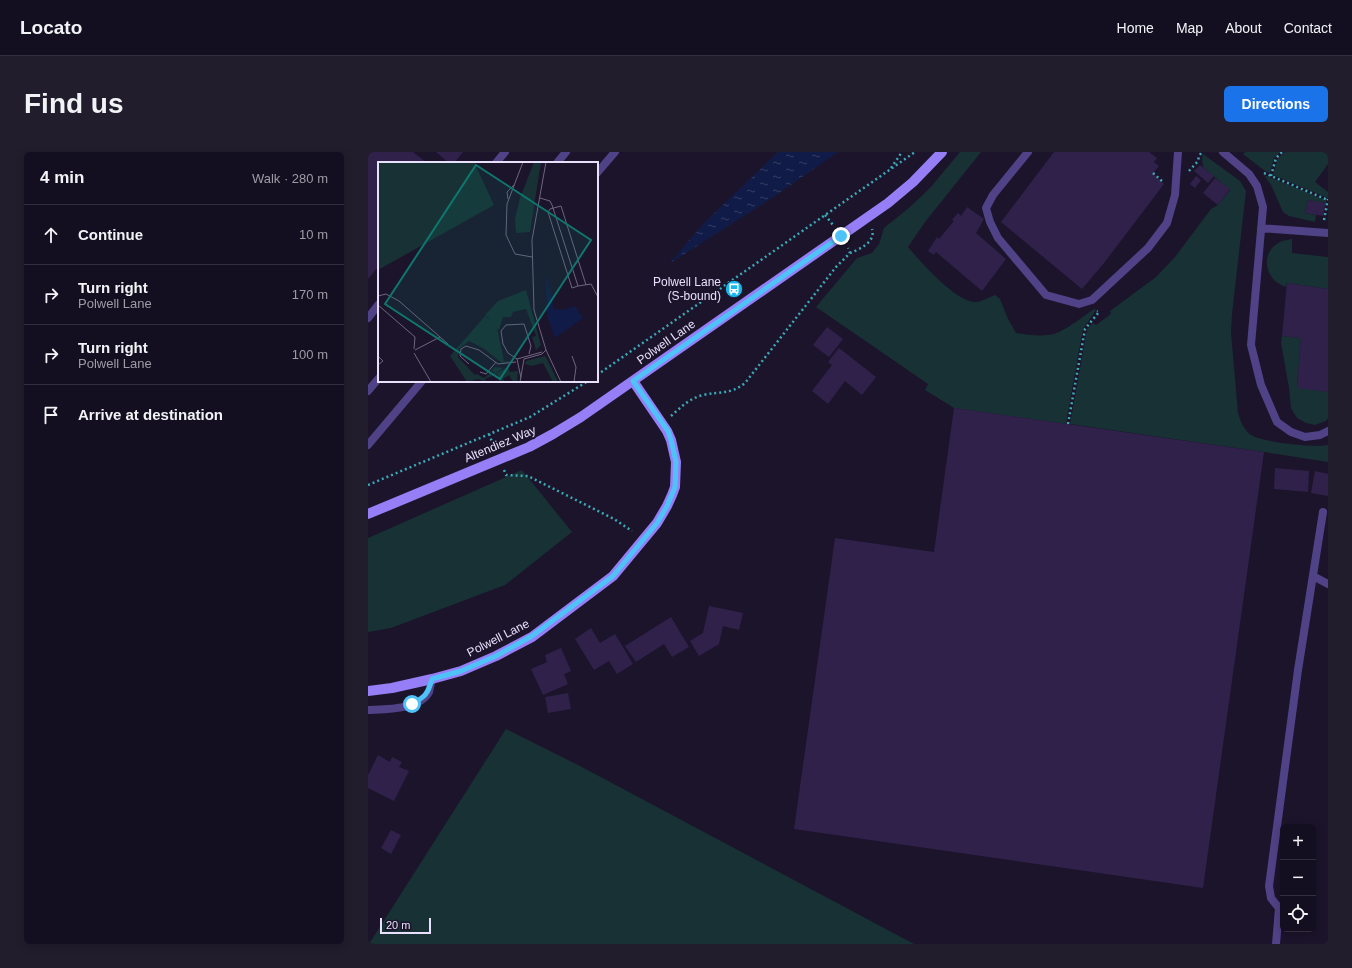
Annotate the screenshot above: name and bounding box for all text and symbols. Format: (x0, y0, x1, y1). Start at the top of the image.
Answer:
text: Locato (20, 17, 82, 38)
text: Home (1117, 20, 1154, 36)
text: Map (1176, 20, 1203, 36)
text: About (1225, 20, 1262, 36)
text: Contact (1284, 20, 1332, 36)
button: Directions (1224, 86, 1328, 122)
text: Find us (24, 88, 124, 119)
inset map (378, 162, 598, 382)
text: 4 min (40, 168, 84, 187)
text: Walk · 280 m (252, 171, 328, 186)
icon: ahead (40, 224, 62, 246)
text: Continue (78, 226, 143, 243)
text: 10 m (299, 227, 328, 242)
route end (832, 227, 850, 245)
place label: Polwell Lane (S-bound) (653, 275, 721, 303)
text: Turn right (78, 279, 148, 296)
bus stop icon: Polwell Lane (S-bound) (724, 279, 744, 299)
icon: right (40, 284, 62, 306)
text: 170 m (292, 287, 328, 302)
text: Polwell Lane (78, 296, 152, 311)
street label: Polwell Lane (634, 317, 698, 367)
text: Turn right (78, 339, 148, 356)
icon: right (40, 344, 62, 366)
text: 100 m (292, 347, 328, 362)
text: Polwell Lane (78, 356, 152, 371)
icon: arrive (40, 404, 62, 426)
text: Arrive at destination (78, 406, 223, 423)
street label: Altendiez Way (462, 423, 538, 465)
street label: Polwell Lane (465, 616, 532, 660)
route start (403, 695, 421, 713)
map controls (1280, 824, 1316, 932)
button: + (1280, 824, 1316, 860)
button: − (1280, 860, 1316, 896)
button: locate (1280, 896, 1316, 932)
scale bar (380, 916, 431, 935)
text: 20 m (386, 919, 410, 931)

